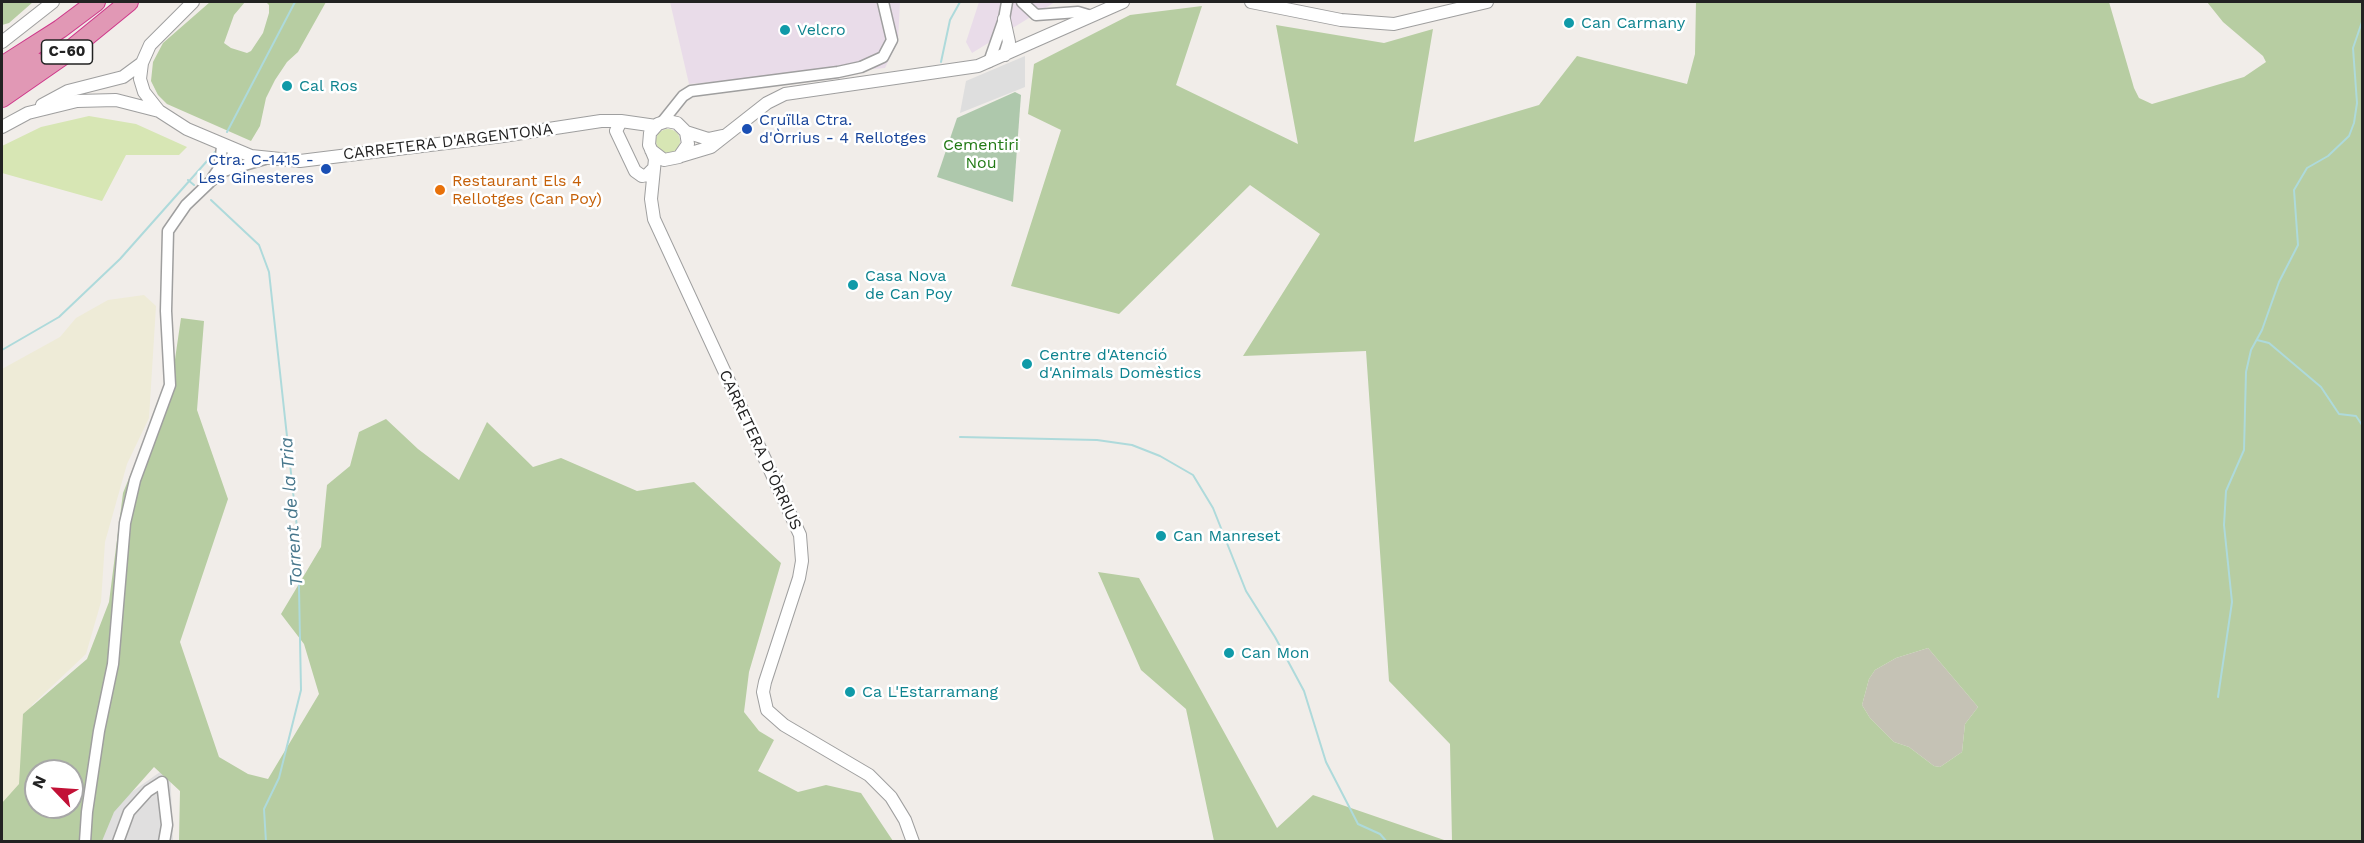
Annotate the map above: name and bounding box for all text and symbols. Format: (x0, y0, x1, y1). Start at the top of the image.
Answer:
place label: Can Carmany (1581, 13, 1685, 33)
marker: Can Carmany (1562, 16, 1576, 30)
place label: Velcro (797, 20, 846, 40)
marker: Velcro (778, 23, 792, 37)
road number: C-60 (42, 40, 92, 64)
place label: Cal Ros (299, 76, 358, 96)
marker: Cal Ros (280, 79, 294, 93)
place label: Cruïlla Ctra. d'Òrrius - 4 Rellotges (759, 110, 926, 148)
street label: CARRETERA D'ARGENTONA (342, 120, 554, 164)
marker: Cruïlla Ctra. d'Òrrius - 4 Rellotges (740, 122, 754, 136)
park label: Cementiri Nou (943, 135, 1019, 173)
place label: Ctra. C-1415 - Les Ginesteres (198, 150, 314, 188)
marker: Ctra. C-1415 - Les Ginesteres (319, 162, 333, 176)
place label: Restaurant Els 4 Rellotges (Can Poy) (452, 171, 602, 209)
marker: Restaurant Els 4 Rellotges (Can Poy) (433, 183, 447, 197)
place label: Casa Nova de Can Poy (865, 266, 952, 304)
marker: Casa Nova de Can Poy (846, 278, 860, 292)
place label: Centre d'Atenció d'Animals Domèstics (1039, 345, 1201, 383)
marker: Centre d'Atenció d'Animals Domèstics (1020, 357, 1034, 371)
street label: CARRETERA D'ÒRRIUS (714, 367, 806, 533)
water label: Torrent de la Tria (276, 437, 308, 587)
place label: Can Manreset (1173, 526, 1281, 546)
marker: Can Manreset (1154, 529, 1168, 543)
place label: Can Mon (1241, 643, 1309, 663)
marker: Can Mon (1222, 646, 1236, 660)
place label: Ca L'Estarramang (862, 682, 998, 702)
marker: Ca L'Estarramang (843, 685, 857, 699)
north arrow (24, 759, 84, 819)
text: N (28, 773, 50, 791)

